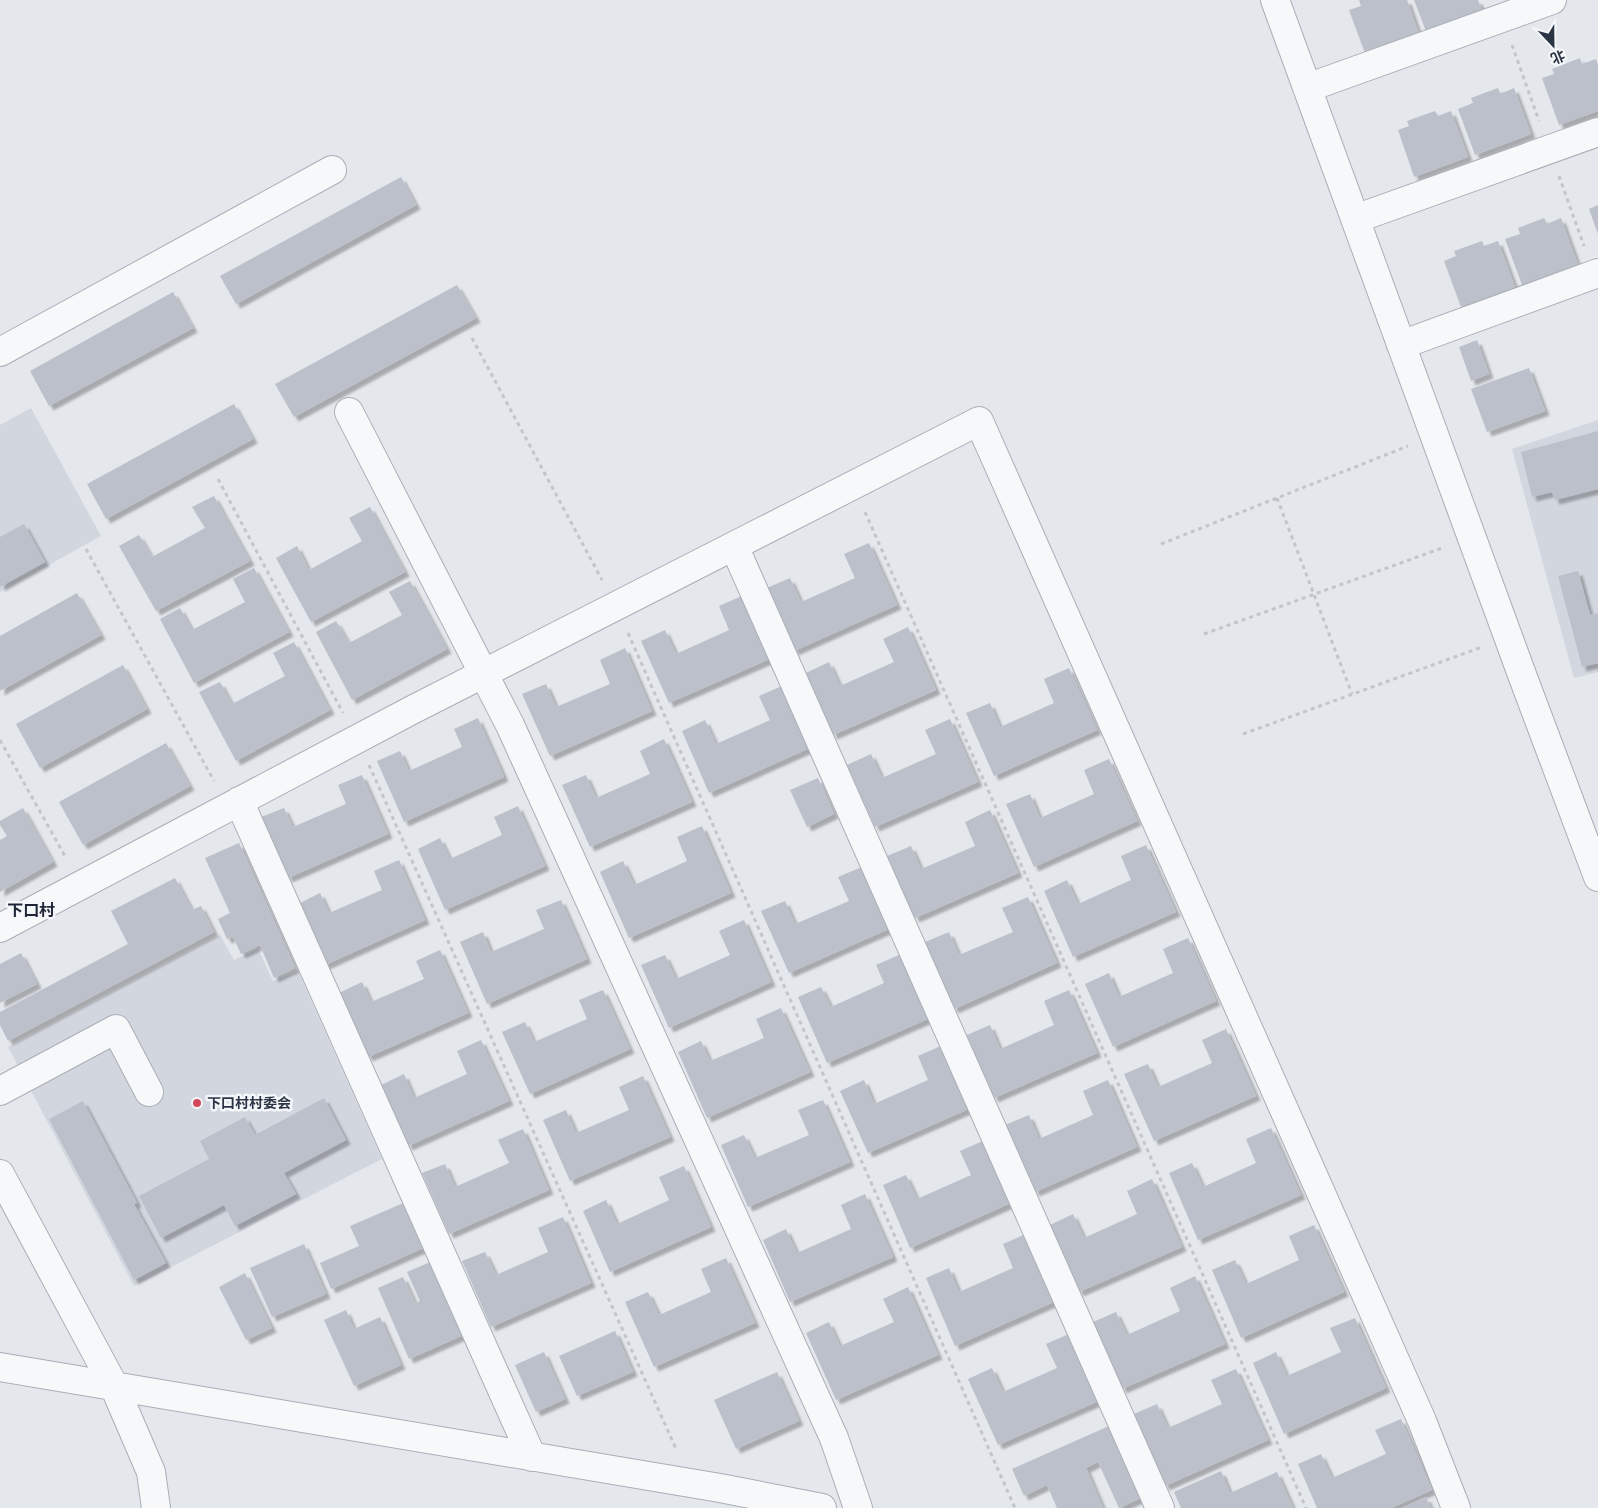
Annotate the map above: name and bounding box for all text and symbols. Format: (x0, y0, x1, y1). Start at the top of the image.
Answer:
north arrow (1528, 20, 1578, 70)
text: 北 (1548, 45, 1568, 69)
district label: 下口村 (7, 899, 55, 922)
place label: 下口村村委会 (207, 1093, 291, 1113)
marker: 下口村村委会 (191, 1097, 203, 1109)

